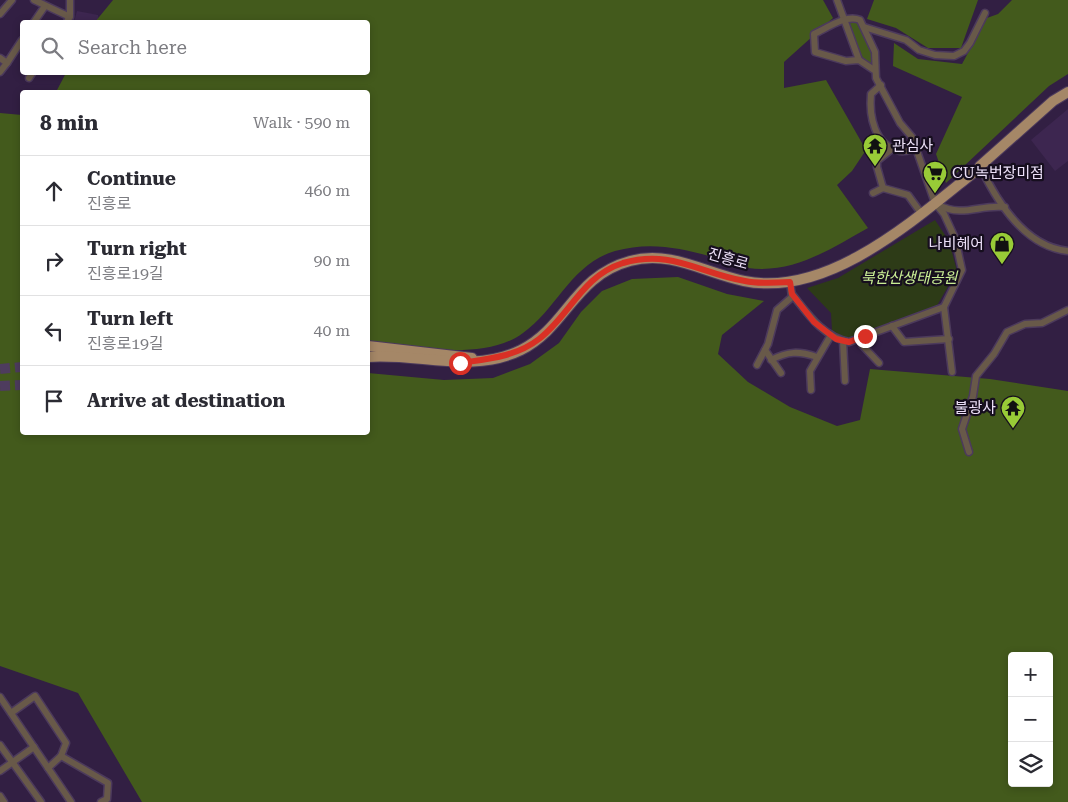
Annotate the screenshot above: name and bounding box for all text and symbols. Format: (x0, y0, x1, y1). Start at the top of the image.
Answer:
search box (20, 20, 370, 75)
icon: search (38, 34, 66, 62)
text: Search here (78, 36, 187, 59)
text: 8 min (40, 111, 98, 135)
text: Walk · 590 m (253, 113, 350, 132)
temple icon: 관심사 (862, 133, 888, 167)
place label: 관심사 (892, 137, 934, 155)
supermarket icon: CU녹번장미점 (922, 160, 948, 194)
place label: CU녹번장미점 (952, 164, 1044, 182)
text: Continue (87, 167, 176, 190)
icon: ahead (40, 177, 68, 205)
text: 460 m (304, 181, 350, 200)
text: 진흥로 (87, 194, 131, 213)
shop icon: 나비헤어 (989, 231, 1015, 265)
place label: 나비헤어 (929, 235, 984, 253)
text: Turn right (87, 237, 187, 260)
street label: 진흥로 (706, 245, 750, 273)
icon: right (40, 247, 68, 275)
text: 90 m (313, 251, 350, 270)
text: 진흥로19길 (87, 264, 164, 283)
park label: 북한산생태공원 (861, 269, 958, 287)
text: Turn left (87, 307, 173, 330)
icon: left (40, 317, 68, 345)
text: 40 m (313, 321, 350, 340)
route end (854, 325, 877, 348)
text: 진흥로19길 (87, 334, 164, 353)
route start (449, 352, 472, 375)
icon: arrive (40, 387, 68, 415)
text: Arrive at destination (87, 389, 285, 412)
temple icon: 불광사 (1000, 395, 1026, 429)
place label: 불광사 (955, 399, 996, 417)
map controls (1008, 652, 1053, 787)
button: + (1008, 652, 1053, 697)
button: − (1008, 697, 1053, 742)
button: layers (1008, 742, 1053, 787)

